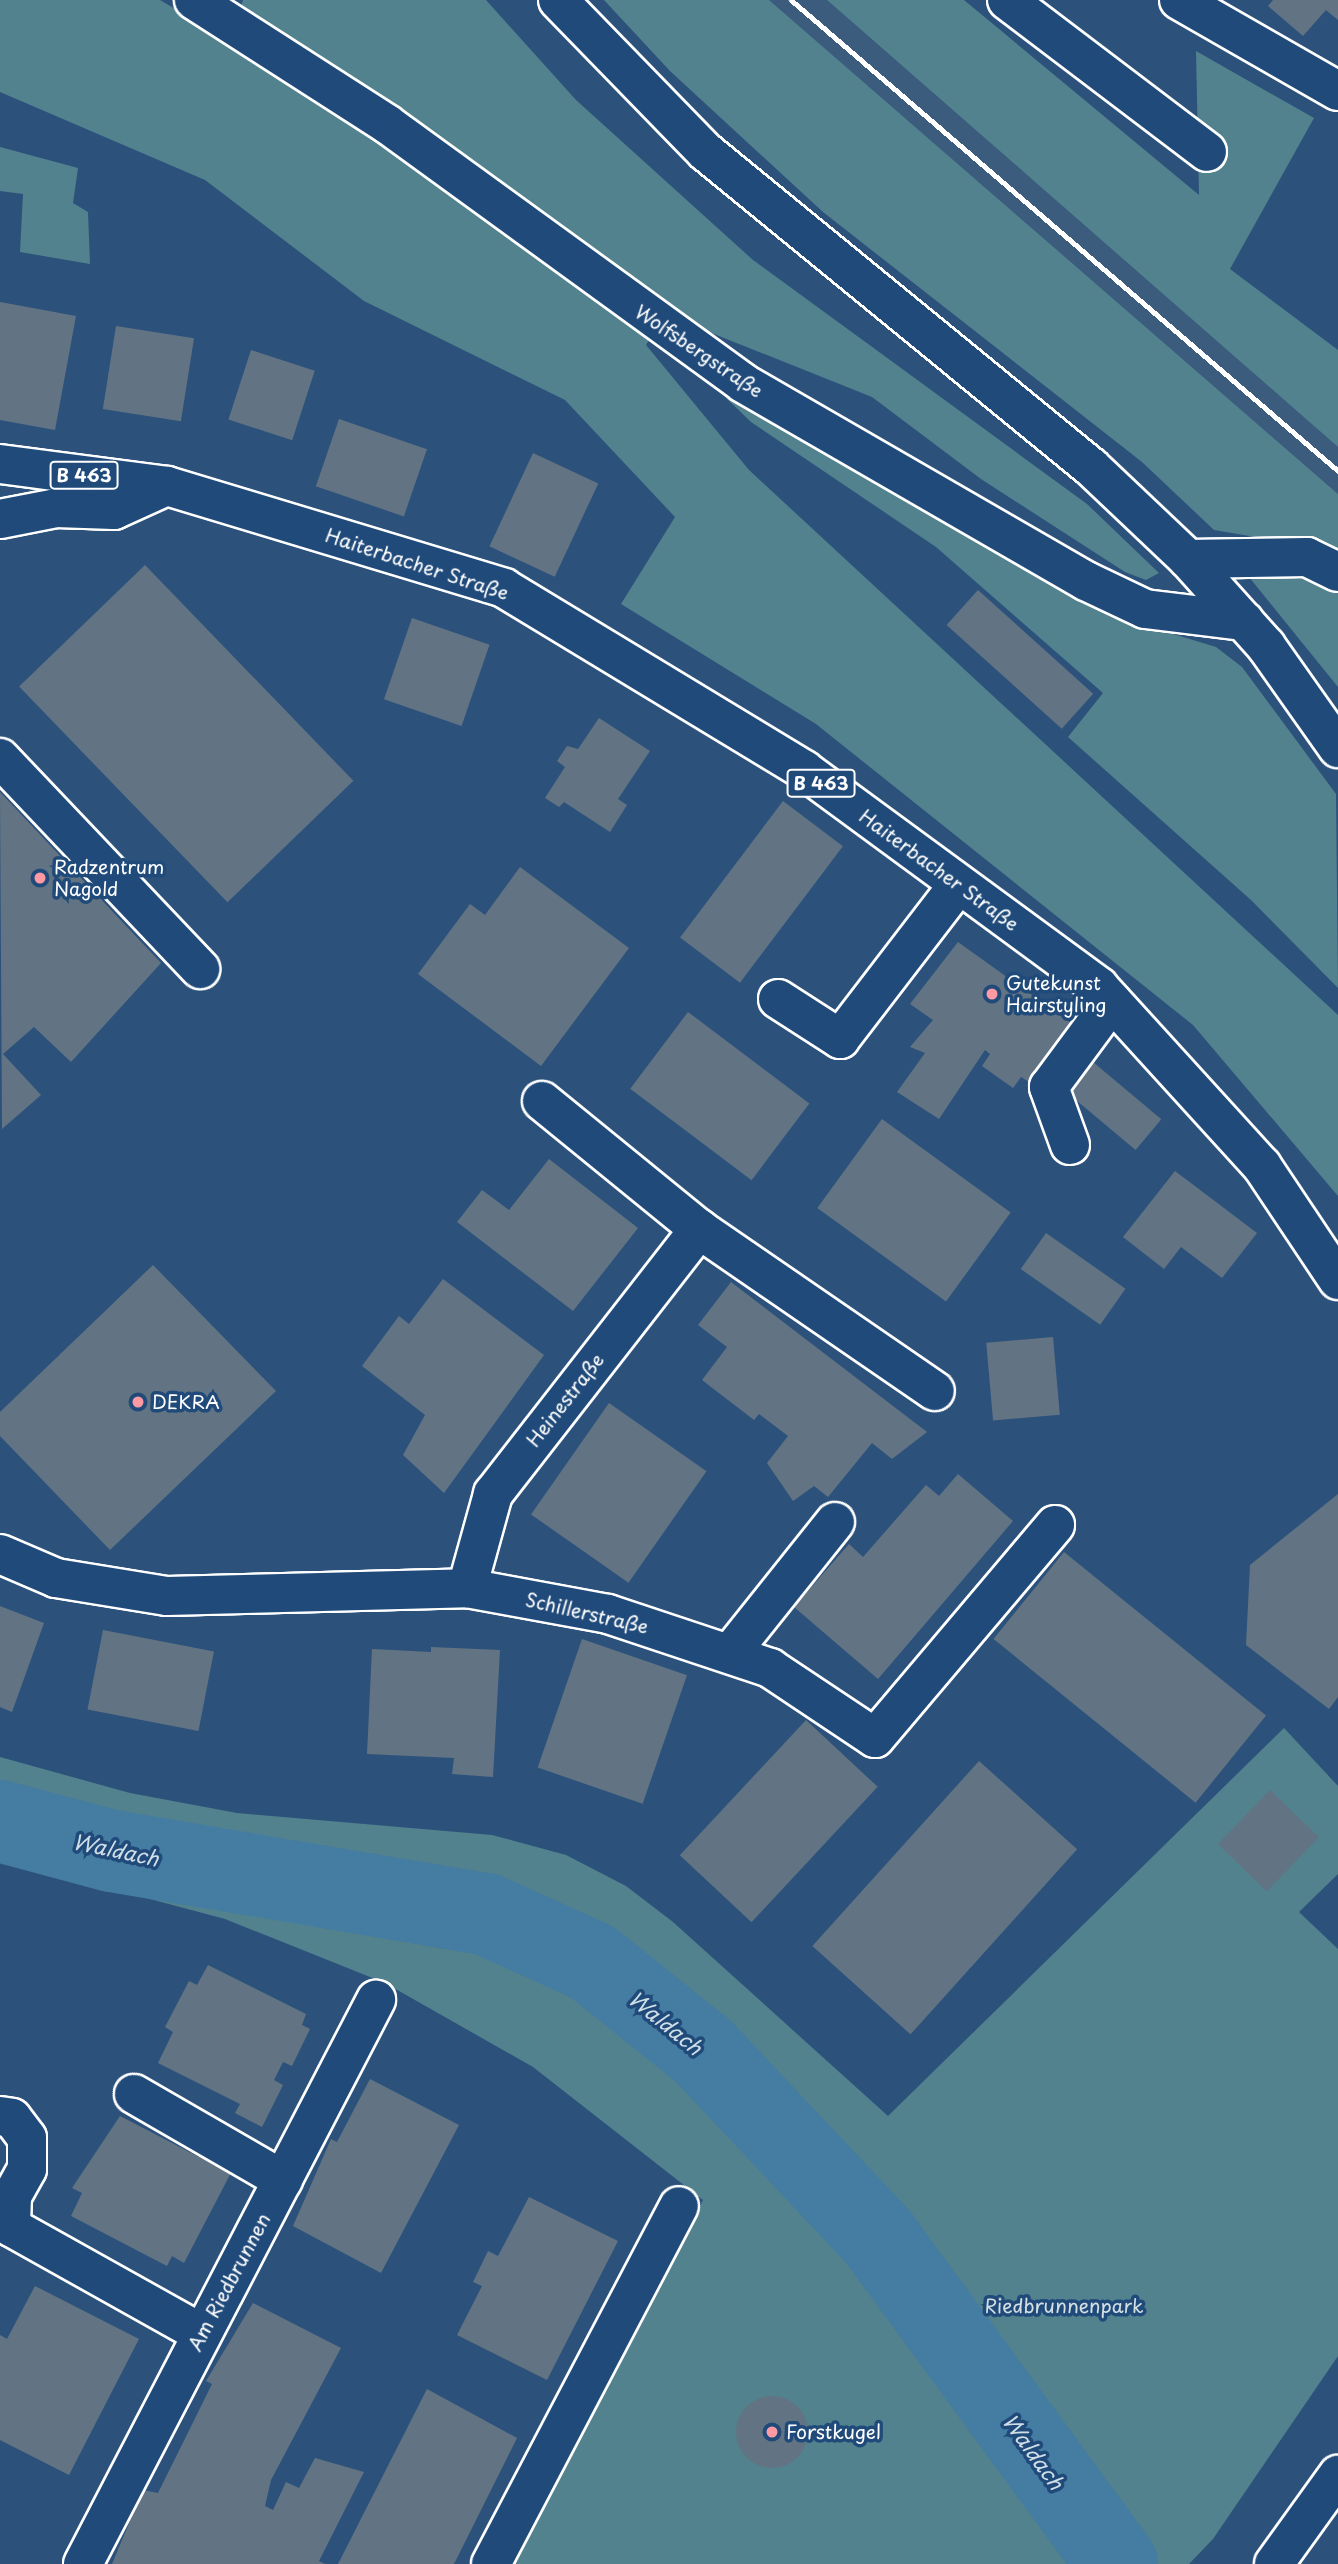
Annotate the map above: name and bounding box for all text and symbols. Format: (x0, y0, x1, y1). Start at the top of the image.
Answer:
street label: Wolfsbergstraße (631, 300, 767, 402)
road number: B 463 (49, 461, 119, 490)
street label: Haiterbacher Straße (323, 524, 511, 604)
road number: B 463 (786, 768, 856, 798)
street label: Haiterbacher Straße (855, 805, 1023, 935)
place label: Radzentrum Nagold (54, 856, 164, 900)
marker: Radzentrum Nagold (32, 870, 48, 886)
place label: Gutekunst Hairstyling (1006, 972, 1107, 1016)
marker: Gutekunst Hairstyling (984, 986, 1000, 1002)
street label: Heinestraße (522, 1349, 608, 1451)
place label: DEKRA (152, 1391, 220, 1413)
marker: DEKRA (130, 1394, 146, 1410)
street label: Schillerstraße (523, 1588, 651, 1638)
water label: Waldach (71, 1828, 161, 1870)
water label: Waldach (624, 1985, 708, 2059)
street label: Am Riedbrunnen (183, 2208, 275, 2356)
park label: Riedbrunnenpark (984, 2295, 1144, 2317)
water label: Waldach (998, 2408, 1070, 2494)
place label: Forstkugel (786, 2421, 881, 2443)
marker: Forstkugel (764, 2424, 780, 2440)

